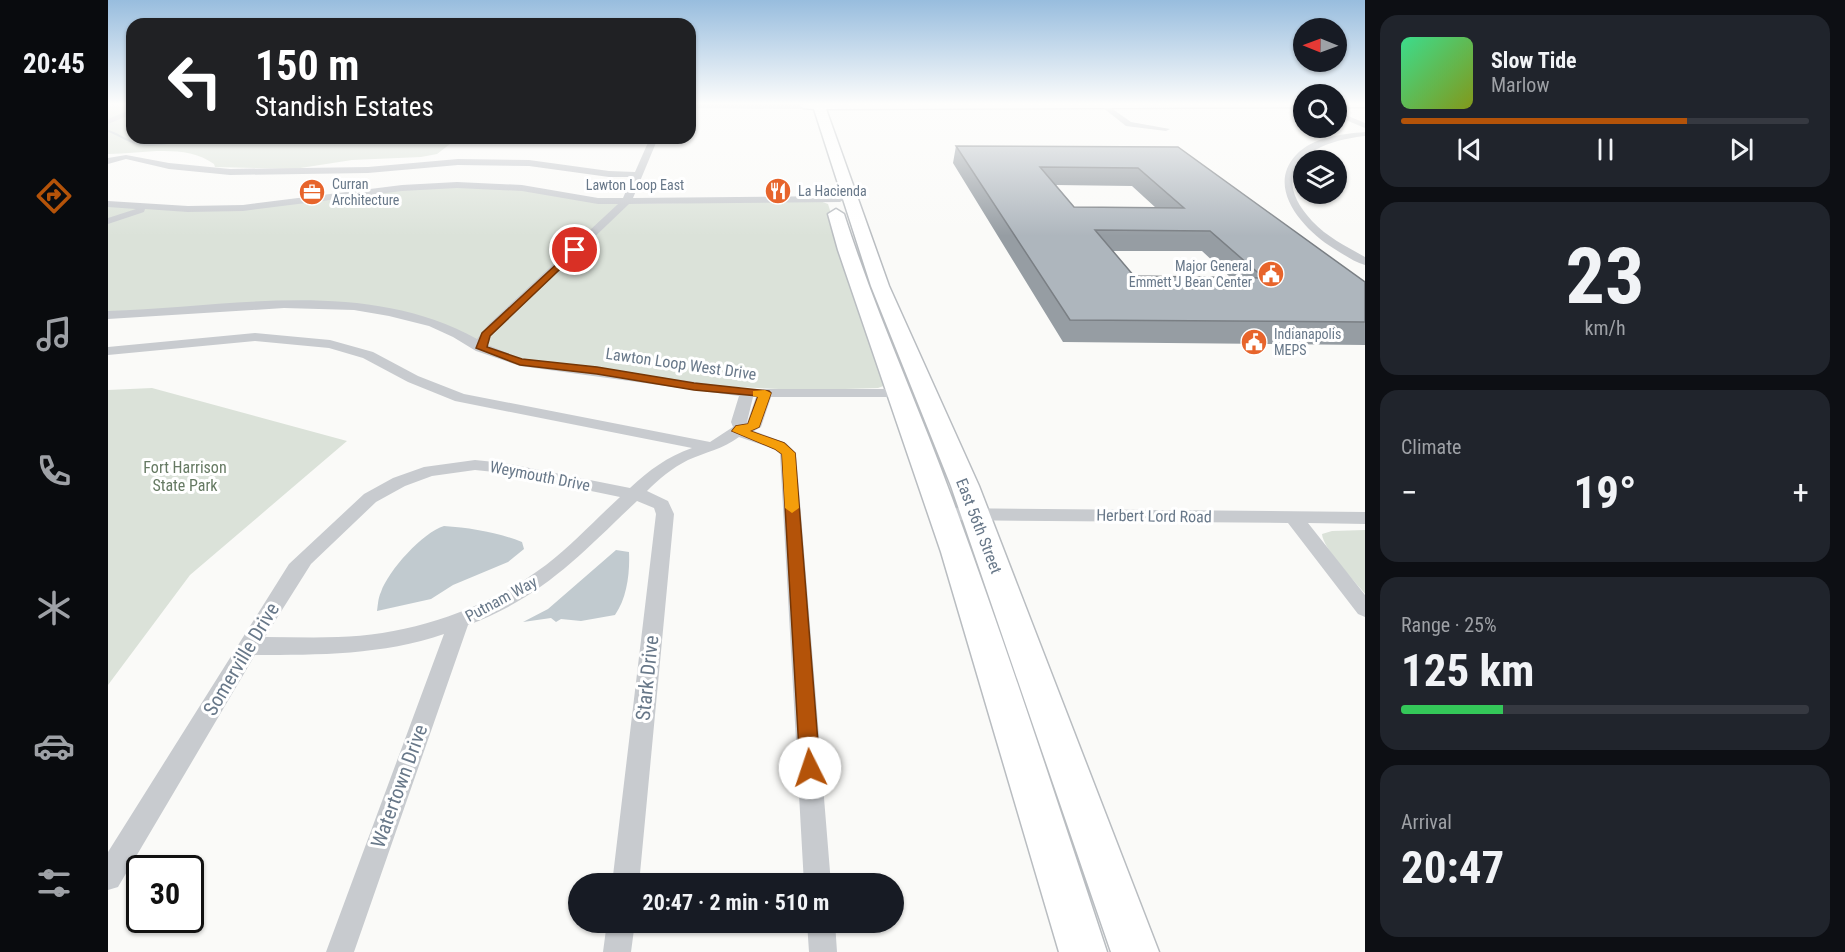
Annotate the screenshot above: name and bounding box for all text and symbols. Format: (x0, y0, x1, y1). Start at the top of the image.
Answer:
north arrow (1293, 18, 1347, 72)
map controls (1293, 18, 1347, 204)
text: 150 m (255, 41, 360, 90)
icon: left (156, 42, 234, 120)
text: 20:45 (23, 48, 85, 80)
text: Slow Tide (1491, 48, 1577, 73)
text: Marlow (1491, 73, 1549, 97)
button: search (1293, 84, 1347, 138)
text: Standish Estates (255, 91, 434, 123)
icon: previous (1453, 133, 1486, 166)
icon: pause (1589, 133, 1622, 166)
icon: next (1725, 133, 1758, 166)
button: layers (1293, 150, 1347, 204)
icon: directions (33, 175, 75, 217)
place label: Curran Architecture (332, 176, 400, 208)
restaurant icon: La Hacienda (763, 176, 793, 206)
office icon: Curran Architecture (297, 177, 327, 207)
street label: Lawton Loop East (586, 177, 684, 193)
place label: La Hacienda (798, 183, 867, 199)
pin (549, 224, 600, 275)
text: 23 (1566, 231, 1644, 322)
icon: arrive (558, 233, 591, 266)
place label: Major General Emmett J Bean Center (1129, 258, 1252, 290)
public building icon: Major General Emmett J Bean Center (1256, 259, 1286, 289)
icon: music (33, 313, 75, 355)
text: km/h (1584, 316, 1626, 340)
place label: Indianapolis MEPS (1274, 326, 1341, 358)
public building icon: Indianapolis MEPS (1239, 327, 1269, 357)
street label: Lawton Loop West Drive (604, 344, 758, 384)
text: Climate (1401, 435, 1461, 459)
icon: phone (33, 450, 75, 492)
street label: Weymouth Drive (488, 457, 592, 495)
park label: Fort Harrison State Park (143, 458, 227, 495)
text: 19° (1574, 466, 1637, 519)
text: − (1401, 473, 1418, 512)
text: + (1793, 473, 1809, 512)
street label: East 56th Street (952, 476, 1006, 577)
street label: Herbert Lord Road (1096, 505, 1212, 527)
street label: Putnam Way (462, 572, 540, 626)
icon: climate (33, 587, 75, 629)
street label: Somerville Drive (198, 598, 284, 720)
text: Range · 25% (1401, 613, 1497, 637)
street label: Stark Drive (631, 634, 663, 722)
text: 125 km (1401, 644, 1534, 697)
street label: Watertown Drive (366, 721, 432, 851)
icon: car (33, 725, 75, 767)
position arrow (778, 736, 842, 800)
text: Arrival (1401, 810, 1452, 834)
text: 20:47 (1401, 841, 1504, 894)
speed limit sign: 30 (126, 855, 204, 933)
icon: filters (33, 862, 75, 904)
text: 20:47 · 2 min · 510 m (643, 890, 829, 915)

